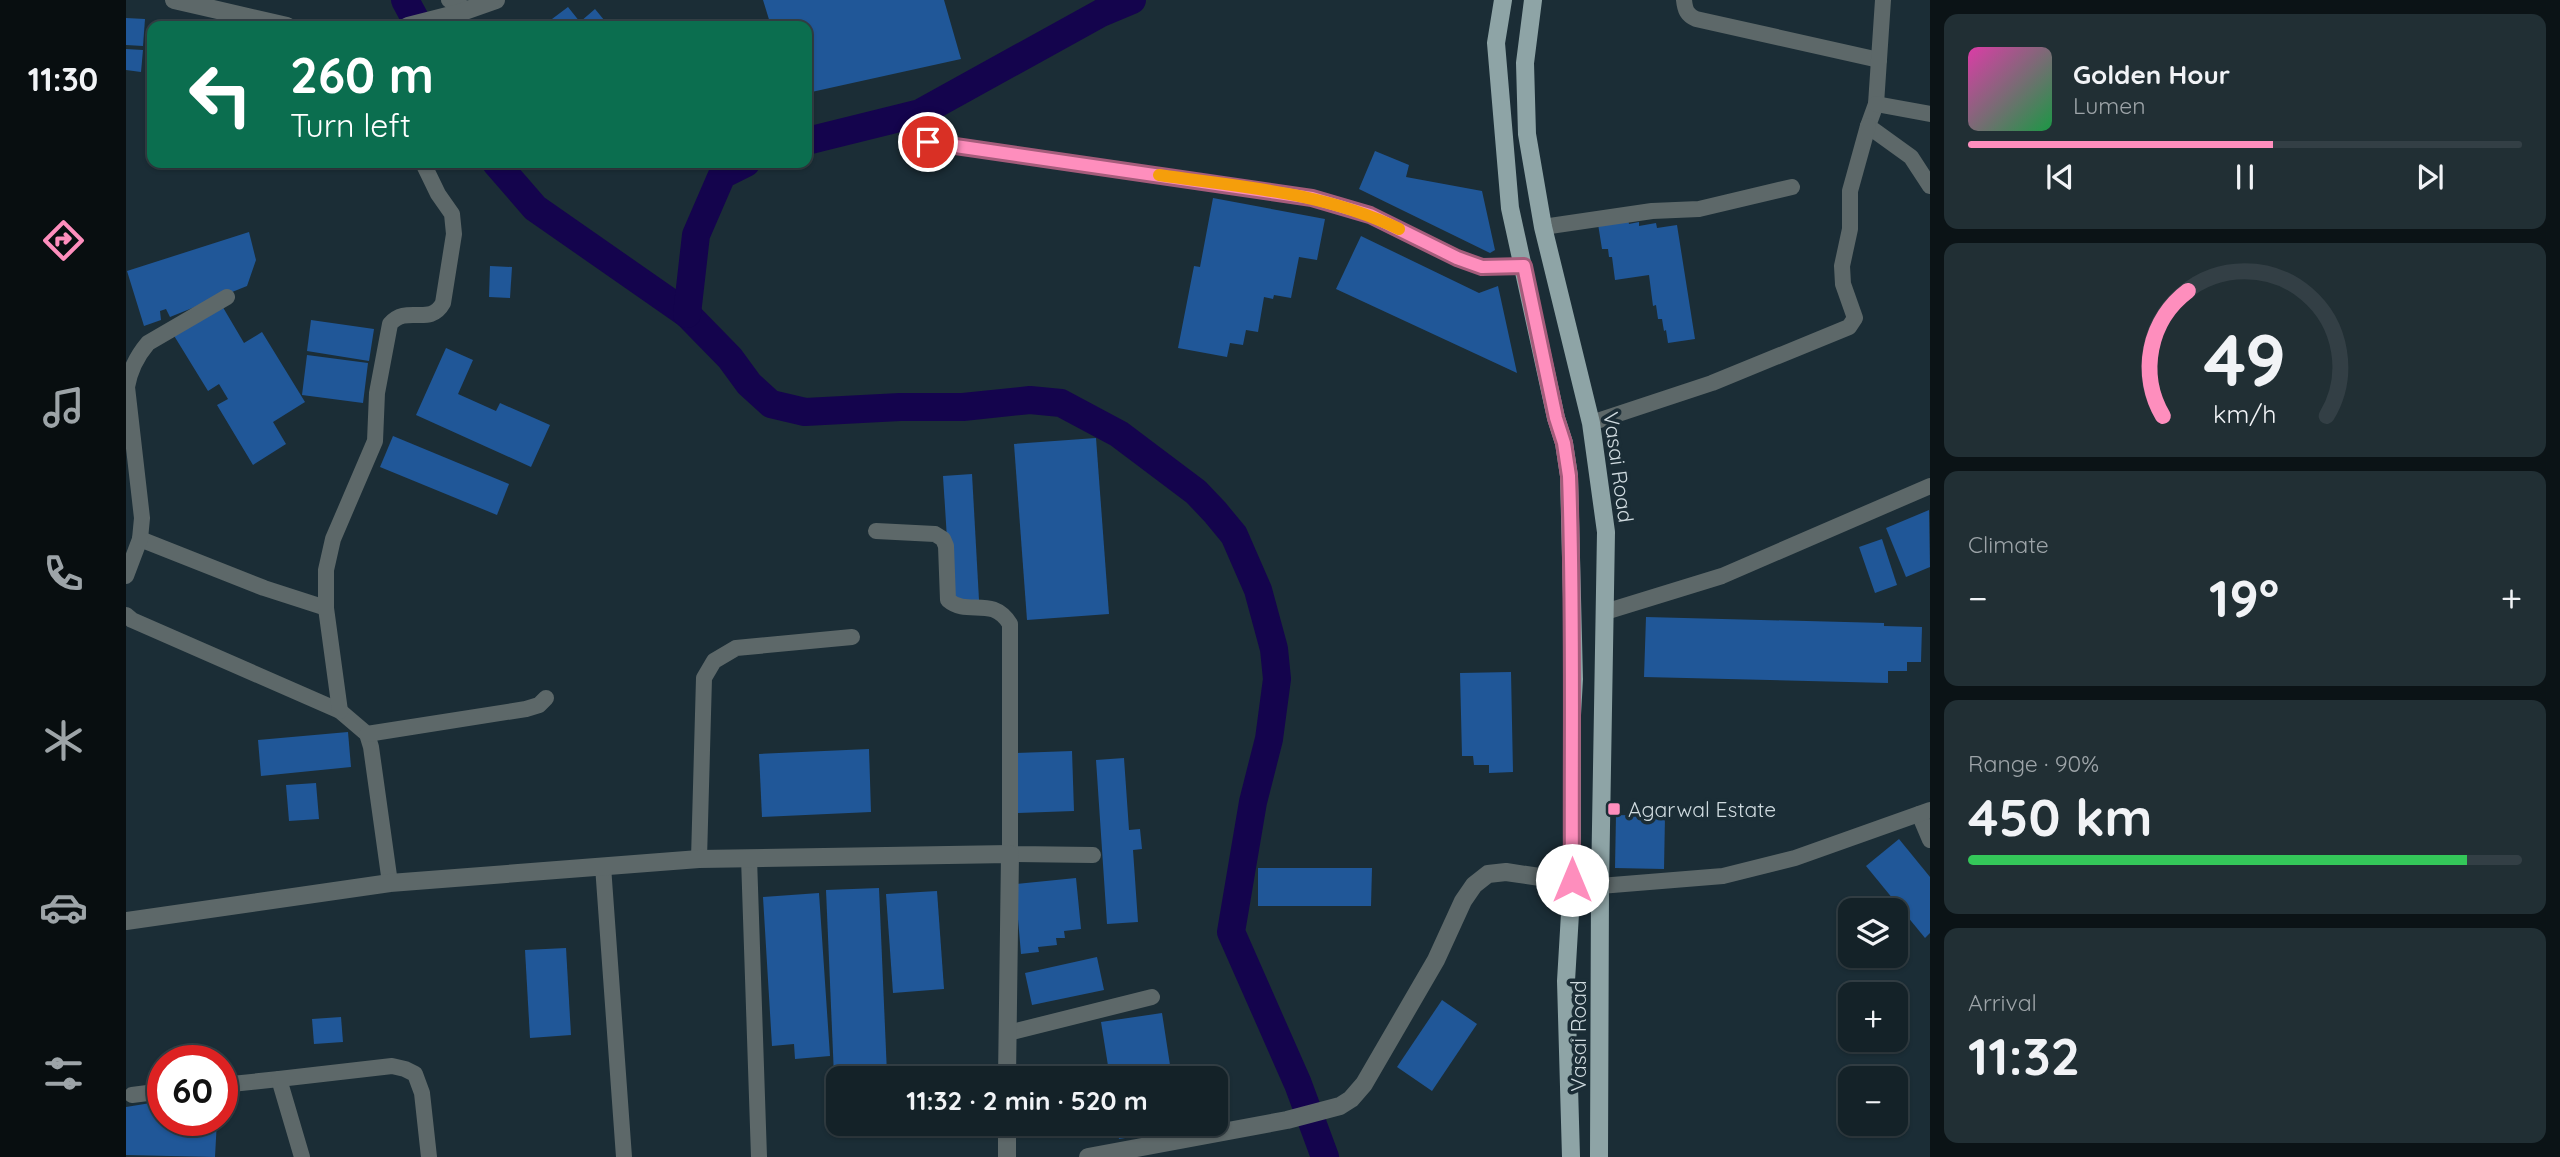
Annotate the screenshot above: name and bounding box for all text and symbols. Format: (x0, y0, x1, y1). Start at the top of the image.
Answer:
text: 260 m (290, 44, 434, 105)
icon: left (175, 49, 266, 140)
text: Golden Hour (2073, 58, 2230, 91)
text: 11:30 (28, 59, 98, 99)
text: Lumen (2073, 91, 2146, 120)
text: Turn left (290, 105, 411, 145)
pin (898, 112, 958, 172)
icon: arrive (909, 123, 947, 161)
icon: previous (2041, 158, 2079, 196)
icon: pause (2226, 158, 2264, 196)
icon: next (2411, 158, 2449, 196)
icon: directions (39, 216, 88, 265)
text: 49 (2204, 313, 2286, 404)
icon: music (39, 383, 88, 432)
text: km/h (2213, 398, 2277, 429)
street label: Vasai Road (1598, 410, 1640, 524)
text: Climate (1968, 530, 2049, 559)
icon: phone (39, 549, 88, 598)
text: 19° (2209, 565, 2279, 630)
text: − (1968, 574, 1988, 622)
text: + (2501, 574, 2522, 622)
icon: climate (39, 716, 88, 765)
text: Range · 90% (1968, 749, 2099, 778)
text: 450 km (1968, 784, 2153, 849)
place label: Agarwal Estate (1628, 796, 1776, 822)
marker: Agarwal Estate (1606, 801, 1622, 817)
position arrow (1535, 843, 1609, 917)
icon: car (39, 883, 88, 932)
map controls (1838, 898, 1908, 1136)
button: layers (1838, 898, 1908, 968)
street label: Vasai Road (1565, 980, 1591, 1092)
button: + (1838, 982, 1908, 1052)
text: Arrival (1968, 988, 2037, 1017)
text: 11:32 (1968, 1023, 2080, 1088)
speed limit sign: 60 (147, 1045, 238, 1136)
icon: filters (39, 1049, 88, 1098)
button: − (1838, 1066, 1908, 1136)
text: 11:32 · 2 min · 520 m (906, 1084, 1148, 1117)

